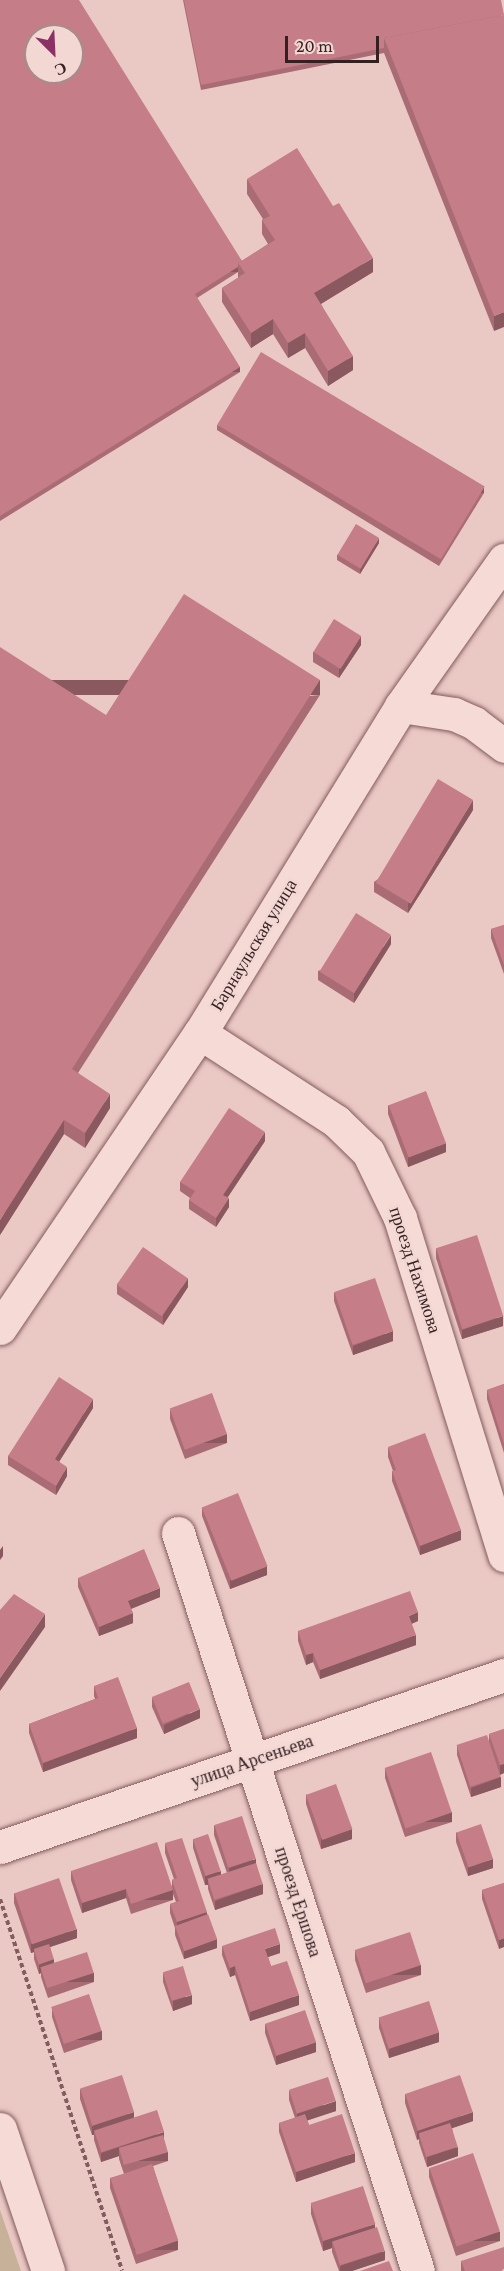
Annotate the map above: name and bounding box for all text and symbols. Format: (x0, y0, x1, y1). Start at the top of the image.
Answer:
north arrow (24, 24, 84, 84)
scale bar (288, 24, 382, 62)
text: 20 m (296, 36, 333, 56)
text: С (52, 59, 69, 79)
street label: Барнаульская улица (206, 875, 302, 1015)
street label: проезд Нахимова (384, 1204, 446, 1336)
street label: улица Арсеньева (188, 1730, 316, 1792)
street label: проезд Ершова (270, 1844, 326, 1960)

